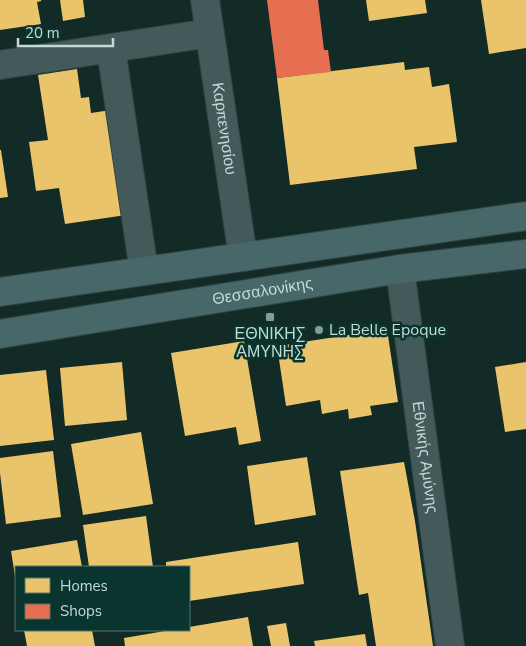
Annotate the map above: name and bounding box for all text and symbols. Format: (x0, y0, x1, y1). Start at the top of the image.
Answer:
scale bar (18, 15, 112, 47)
text: 20 m (25, 23, 60, 43)
street label: Καρπενησίου (206, 81, 242, 176)
street label: Θεσσαλονίκης (211, 272, 315, 310)
marker: ΕΘΝΙΚΗΣ ΑΜΥΝΗΣ (264, 311, 276, 323)
place label: La Belle Epoque (329, 319, 446, 341)
place label: ΕΘΝΙΚΗΣ ΑΜΥΝΗΣ (235, 323, 305, 363)
marker: La Belle Epoque (313, 324, 325, 336)
street label: Εθνικής Αμύνης (407, 400, 443, 515)
legend (15, 566, 190, 631)
text: Homes (60, 576, 108, 596)
text: Shops (60, 601, 102, 621)

